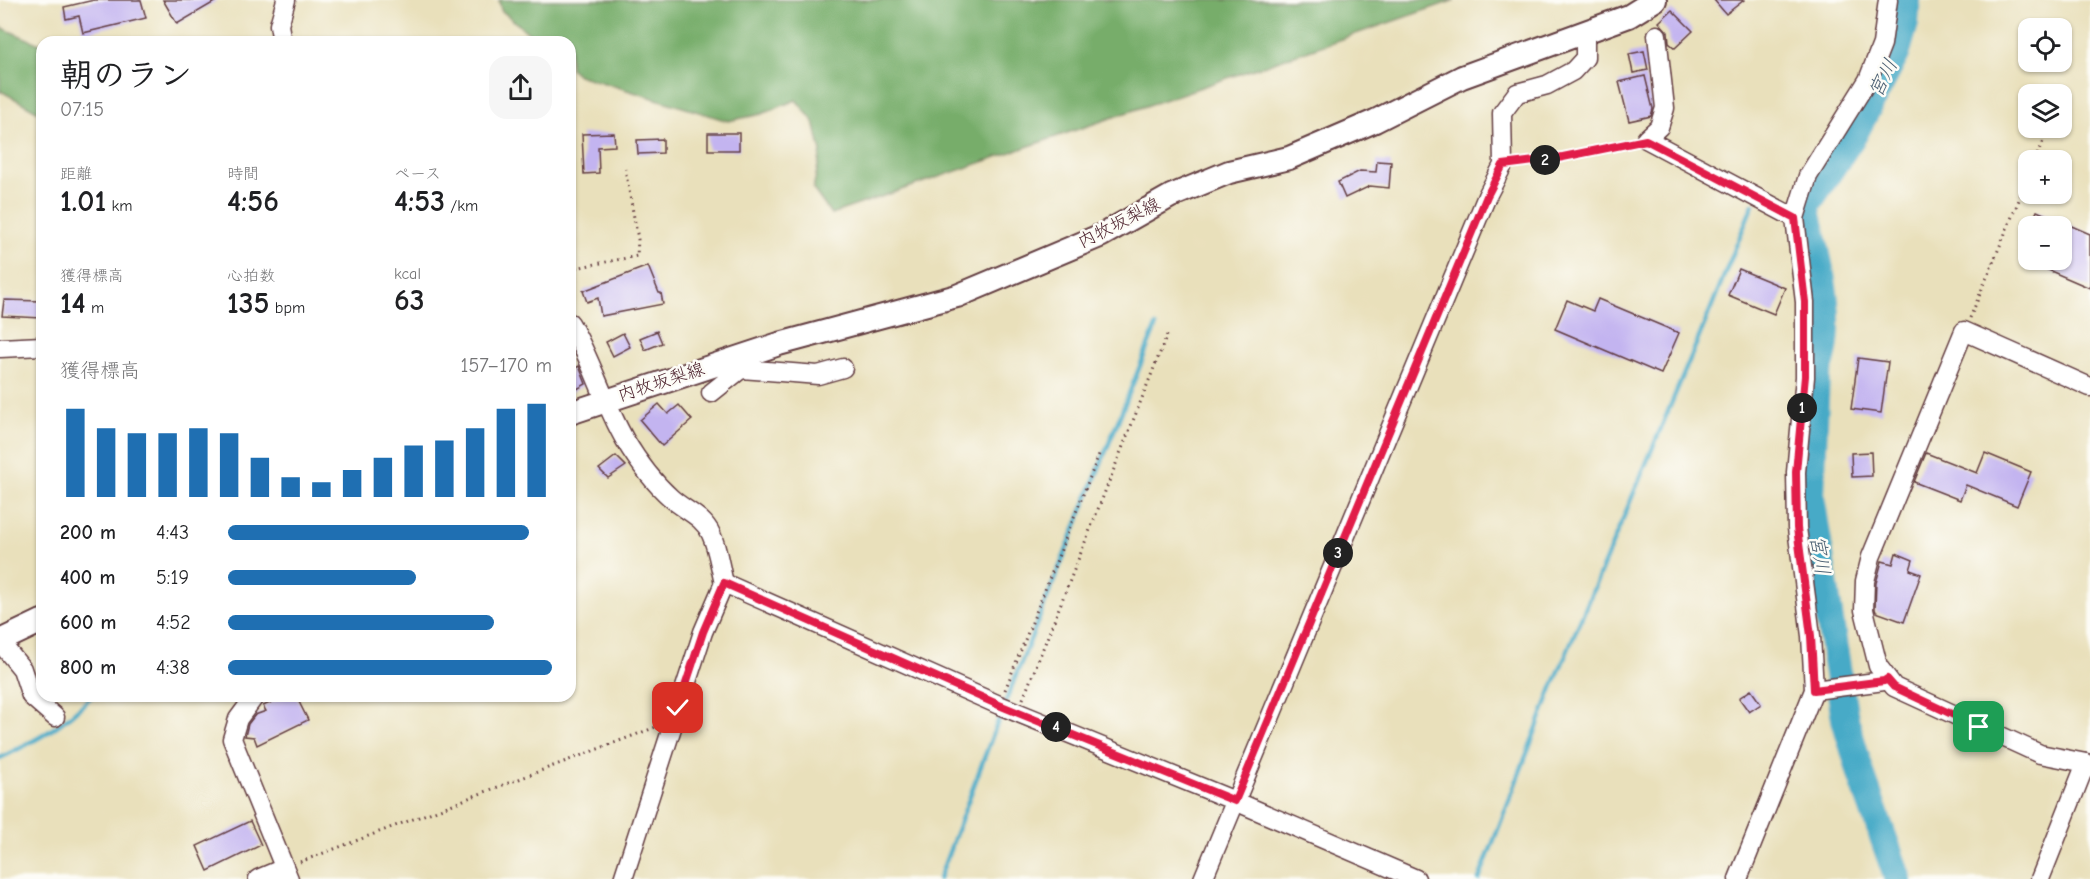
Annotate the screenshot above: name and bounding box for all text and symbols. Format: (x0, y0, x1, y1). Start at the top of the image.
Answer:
map controls (2018, 18, 2072, 270)
button: locate (2018, 18, 2072, 72)
water label: 宮川 (1864, 55, 1902, 101)
text: 朝のラン (60, 56, 192, 94)
button: share (489, 56, 552, 119)
button: layers (2018, 84, 2072, 138)
text: 07:15 (60, 98, 104, 121)
pin: 2 (1530, 145, 1560, 175)
button: + (2018, 150, 2072, 204)
text: 2 (1541, 151, 1549, 169)
text: 距離 (60, 165, 92, 183)
text: 時間 (227, 165, 259, 183)
text: ペース (394, 165, 441, 183)
text: 1.01 (60, 184, 106, 219)
text: 4:56 (227, 184, 279, 219)
text: 4:53 (394, 184, 445, 219)
street label: 内牧坂梨線 (1074, 193, 1164, 253)
text: km (106, 197, 133, 215)
text: /km (445, 197, 478, 215)
button: − (2018, 216, 2072, 270)
text: kcal (394, 265, 421, 283)
text: 獲得標高 (60, 267, 124, 285)
text: 心拍数 (227, 267, 275, 285)
text: 63 (394, 283, 424, 318)
text: 14 (60, 286, 86, 321)
text: 135 (227, 286, 270, 321)
text: m (86, 299, 104, 317)
text: bpm (270, 299, 305, 317)
text: 157–170 m (461, 354, 552, 377)
street label: 内牧坂梨線 (615, 358, 707, 406)
text: 獲得標高 (60, 359, 140, 382)
pin: 1 (1787, 393, 1817, 423)
text: 1 (1799, 399, 1805, 417)
text: 200 m (60, 521, 116, 544)
text: 4:43 (156, 521, 189, 544)
water label: 宮川 (1806, 533, 1834, 577)
pin: 3 (1323, 538, 1353, 568)
text: 3 (1334, 544, 1342, 562)
text: 400 m (60, 566, 115, 589)
text: 5:19 (156, 566, 189, 589)
text: 600 m (60, 611, 116, 634)
text: 4:52 (156, 611, 191, 634)
text: 800 m (60, 656, 116, 679)
text: 4:38 (156, 656, 190, 679)
pin (652, 682, 703, 733)
icon: check (661, 691, 694, 724)
pin (1953, 701, 2004, 752)
icon: arrive (1962, 710, 1995, 743)
pin: 4 (1041, 712, 1071, 742)
text: 4 (1052, 718, 1060, 736)

